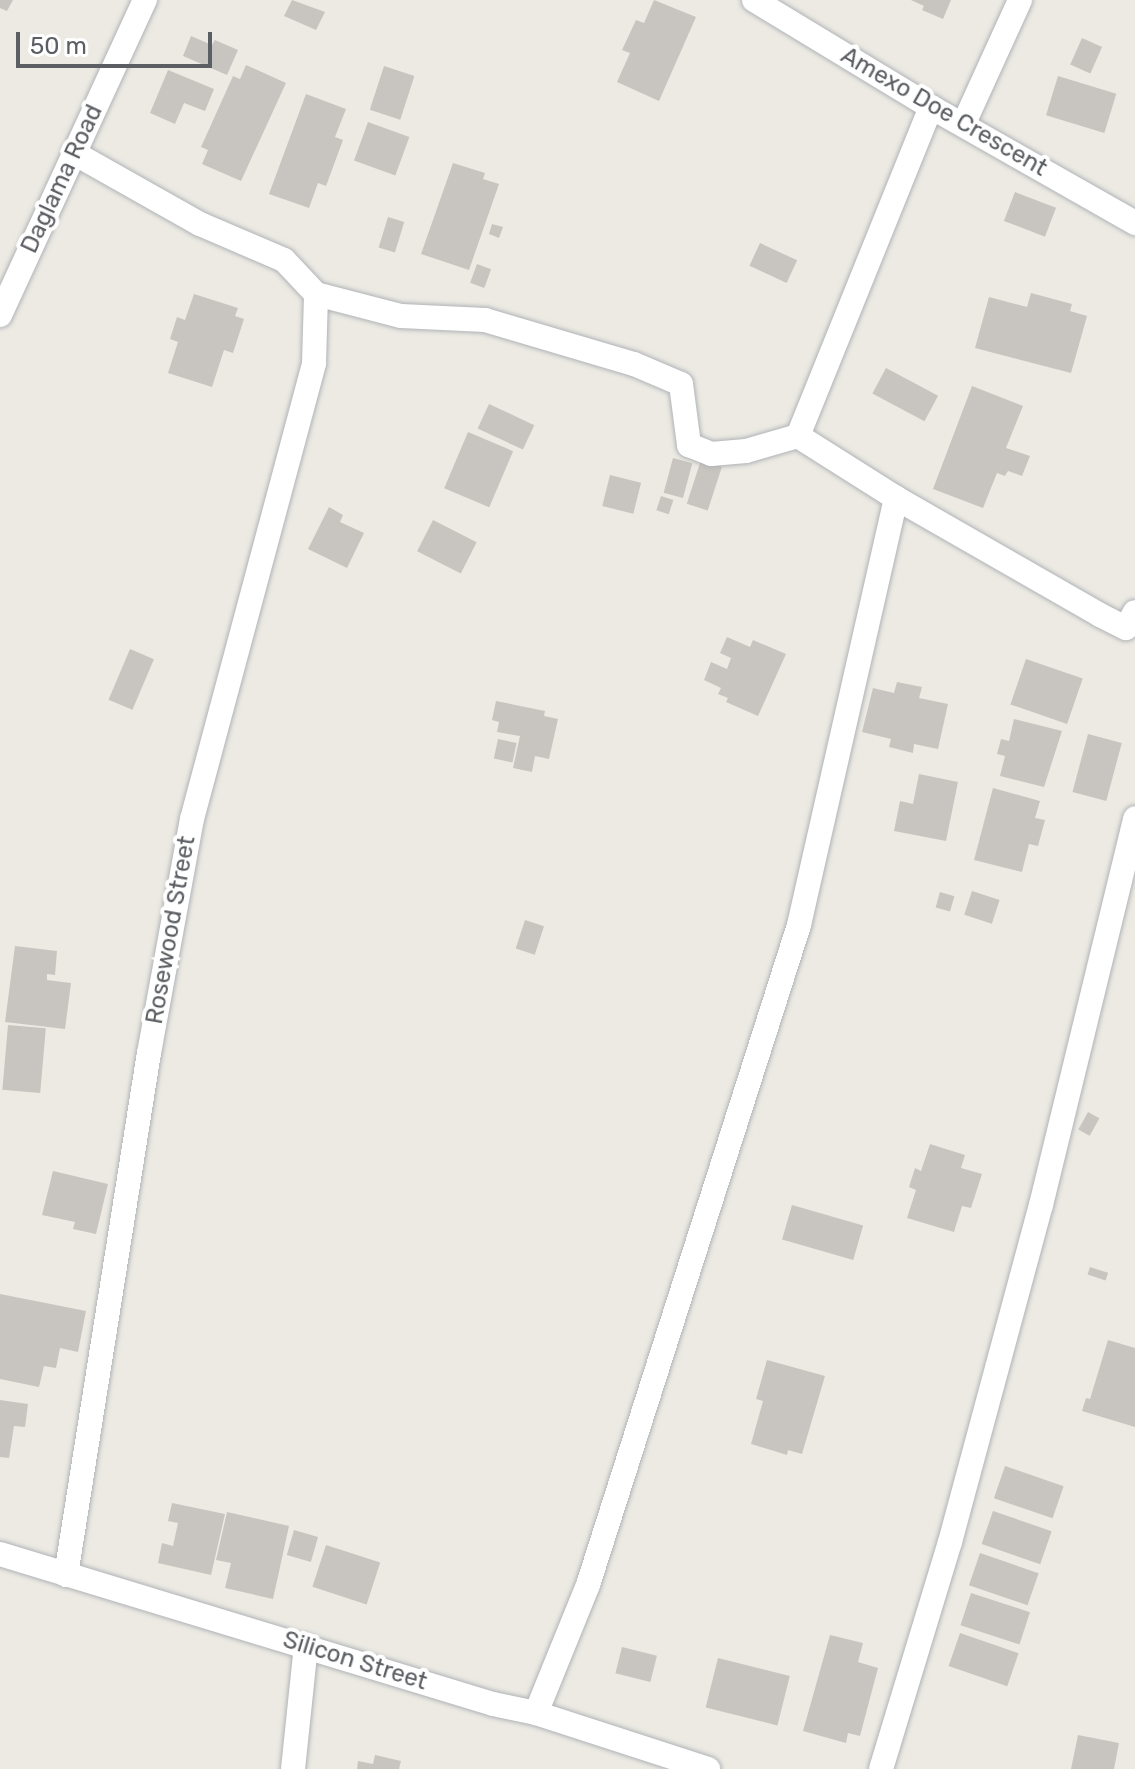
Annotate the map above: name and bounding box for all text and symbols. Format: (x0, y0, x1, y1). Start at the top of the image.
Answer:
scale bar (20, 16, 216, 66)
text: 50 m (30, 32, 87, 60)
street label: Amexo Doe Crescent (836, 41, 1052, 183)
street label: Daglama Road (15, 100, 109, 258)
street label: Rosewood Street (140, 834, 202, 1026)
street label: Silicon Street (279, 1625, 431, 1697)

